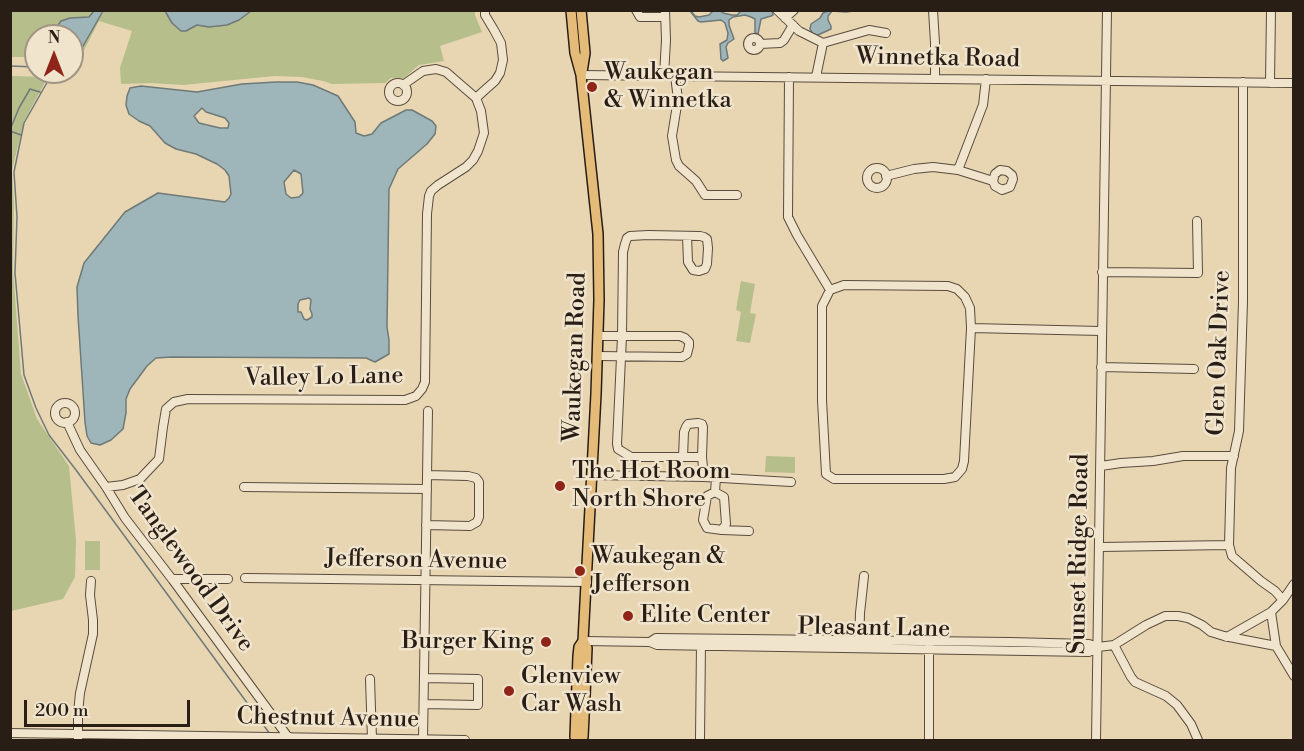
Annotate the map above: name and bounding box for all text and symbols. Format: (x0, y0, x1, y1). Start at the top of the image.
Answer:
north arrow (24, 24, 84, 84)
text: N (48, 28, 60, 48)
street label: Winnetka Road (856, 43, 1020, 75)
place label: Waukegan & Winnetka (604, 59, 732, 115)
marker: Waukegan & Winnetka (585, 80, 599, 94)
street label: Glen Oak Drive (1203, 270, 1237, 436)
street label: Waukegan Road (559, 272, 593, 442)
street label: Valley Lo Lane (244, 362, 404, 394)
street label: Sunset Ridge Road (1064, 453, 1096, 655)
place label: The Hot Room North Shore (572, 458, 730, 514)
marker: The Hot Room North Shore (553, 479, 567, 493)
street label: Tanglewood Drive (121, 482, 259, 658)
place label: Waukegan & Jefferson (592, 543, 726, 599)
street label: Jefferson Avenue (325, 545, 507, 577)
marker: Waukegan & Jefferson (573, 564, 587, 578)
place label: Elite Center (640, 602, 770, 630)
marker: Elite Center (621, 609, 635, 623)
street label: Pleasant Lane (797, 613, 951, 645)
place label: Burger King (402, 628, 534, 656)
marker: Burger King (539, 635, 553, 649)
place label: Glenview Car Wash (521, 663, 622, 719)
marker: Glenview Car Wash (502, 684, 516, 698)
scale bar (27, 688, 194, 726)
text: 200 m (35, 699, 89, 722)
street label: Chestnut Avenue (236, 703, 420, 735)

